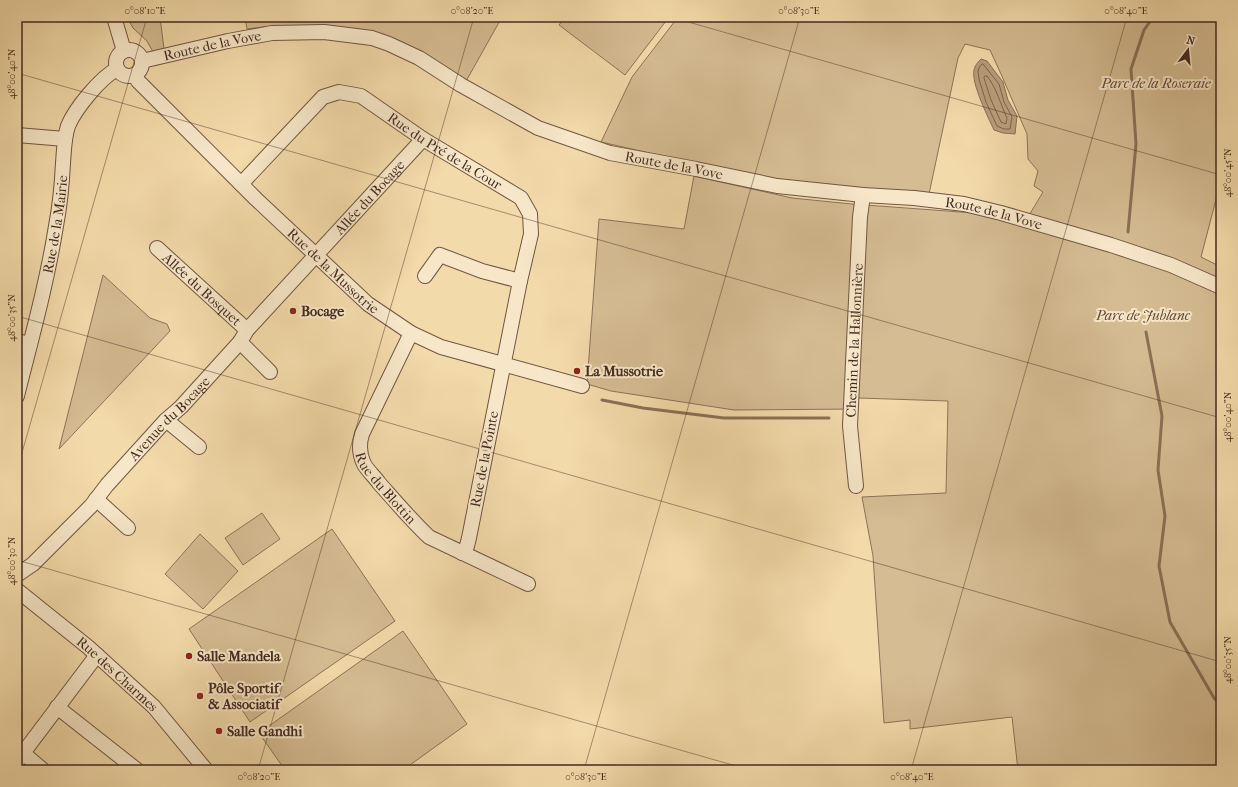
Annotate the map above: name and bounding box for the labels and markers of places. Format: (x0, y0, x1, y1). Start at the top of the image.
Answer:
place label: Bocage (301, 303, 344, 320)
marker: Bocage (288, 306, 298, 316)
place label: La Mussotrie (585, 363, 663, 380)
marker: La Mussotrie (572, 366, 582, 376)
place label: Salle Mandela (197, 648, 281, 665)
marker: Salle Mandela (184, 651, 194, 661)
place label: Pôle Sportif & Associatif (208, 680, 283, 713)
marker: Pôle Sportif & Associatif (195, 691, 205, 701)
place label: Salle Gandhi (227, 723, 303, 740)
marker: Salle Gandhi (214, 726, 224, 736)

